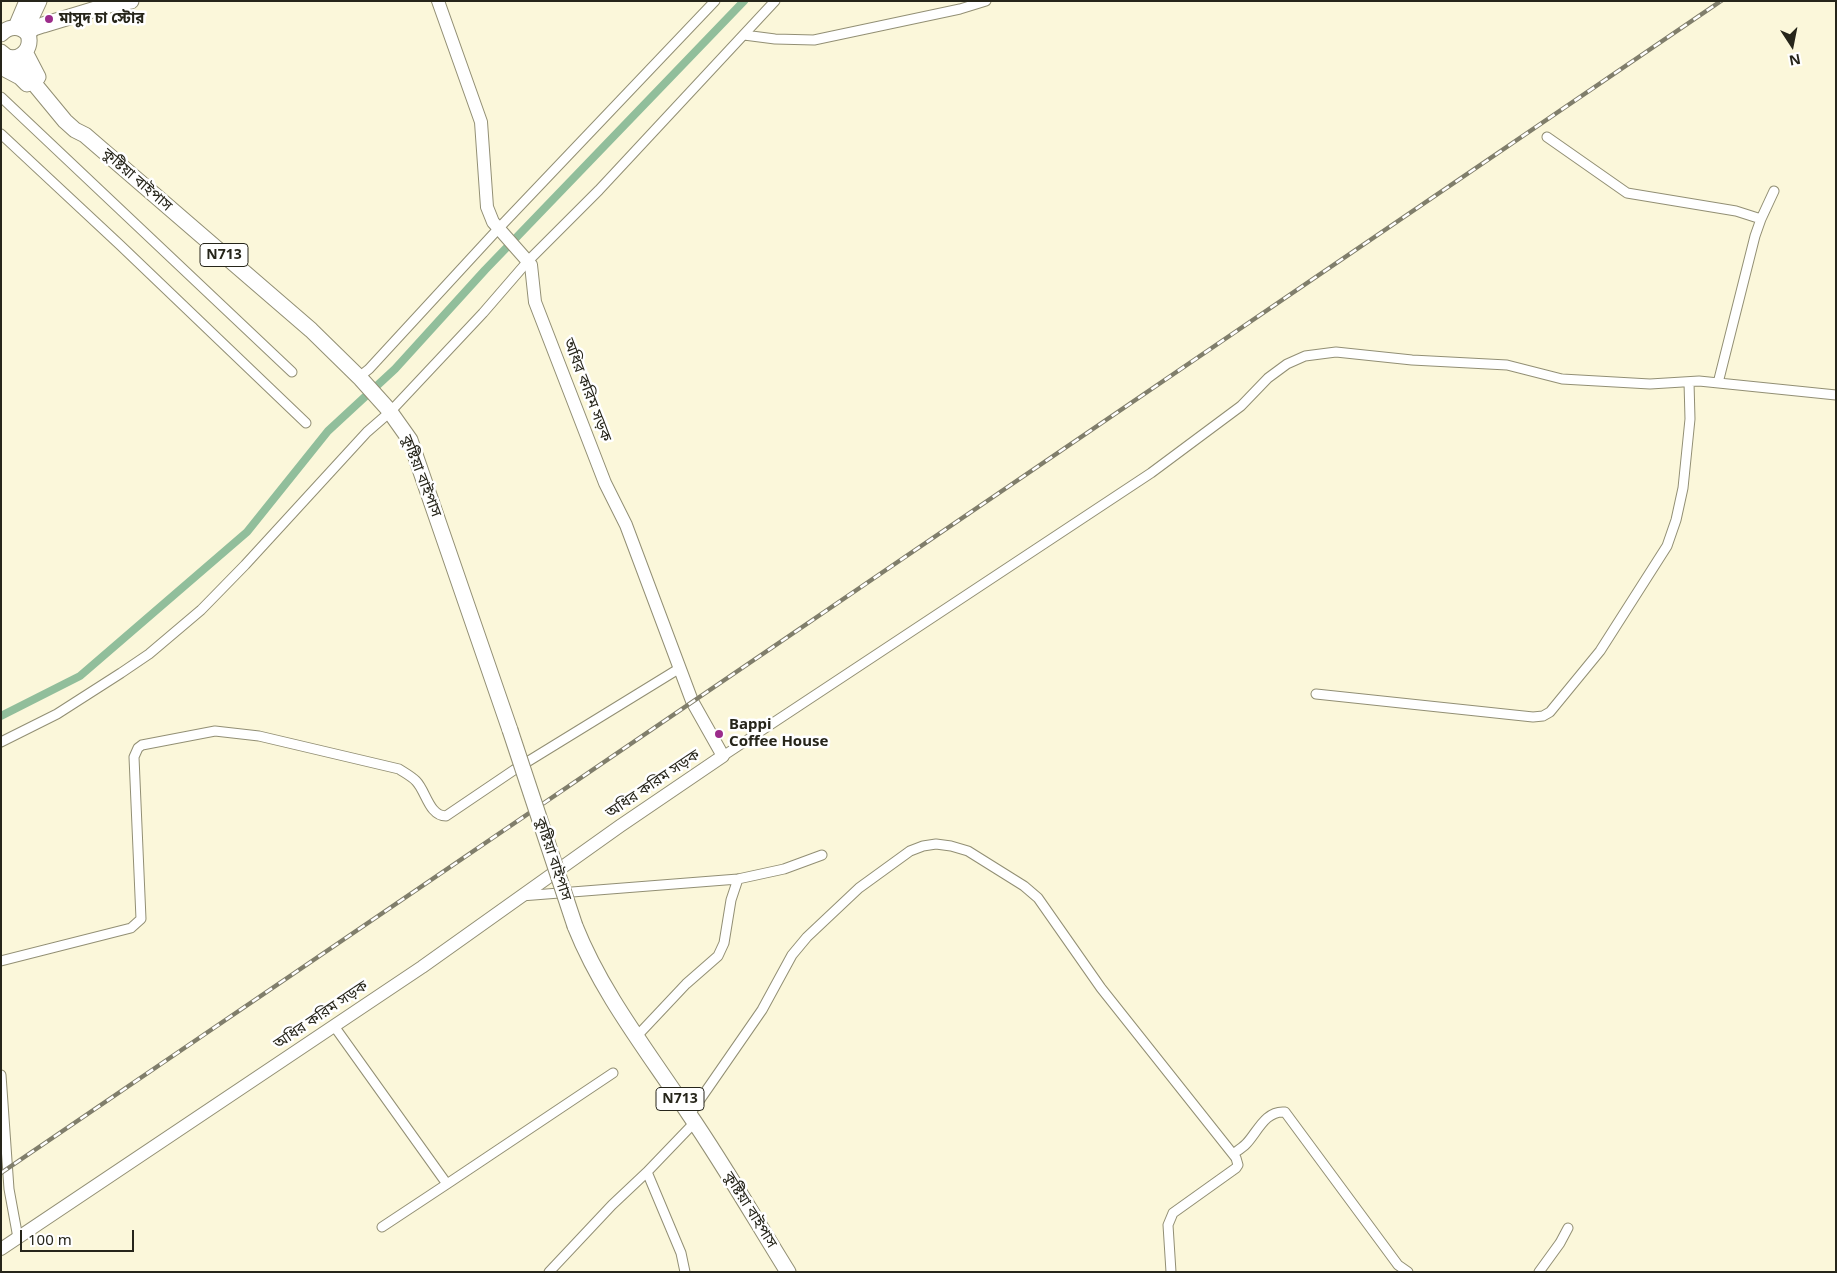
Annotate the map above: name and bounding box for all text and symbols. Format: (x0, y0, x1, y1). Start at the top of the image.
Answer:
place label: মাসুদ চা স্টোর (59, 10, 144, 28)
marker: মাসুদ চা স্টোর (43, 13, 55, 25)
north arrow (1767, 20, 1817, 70)
text: N (1788, 50, 1802, 71)
street label: কুষ্টিয়া বাইপাস (99, 145, 175, 215)
road number: N713 (200, 244, 248, 266)
street label: অধির করিম সড়ক (559, 336, 615, 444)
street label: কুষ্টিয়া বাইপাস (397, 432, 445, 520)
place label: Bappi Coffee House (729, 716, 828, 751)
marker: Bappi Coffee House (713, 728, 725, 740)
street label: অধির করিম সড়ক (603, 746, 703, 822)
street label: কুষ্টিয়া বাইপাস (531, 815, 575, 903)
street label: অধির করিম সড়ক (271, 977, 371, 1053)
road number: N713 (656, 1088, 704, 1110)
street label: কুষ্টিয়া বাইপাস (719, 1169, 781, 1251)
scale bar (22, 1220, 136, 1252)
text: 100 m (28, 1229, 72, 1249)

